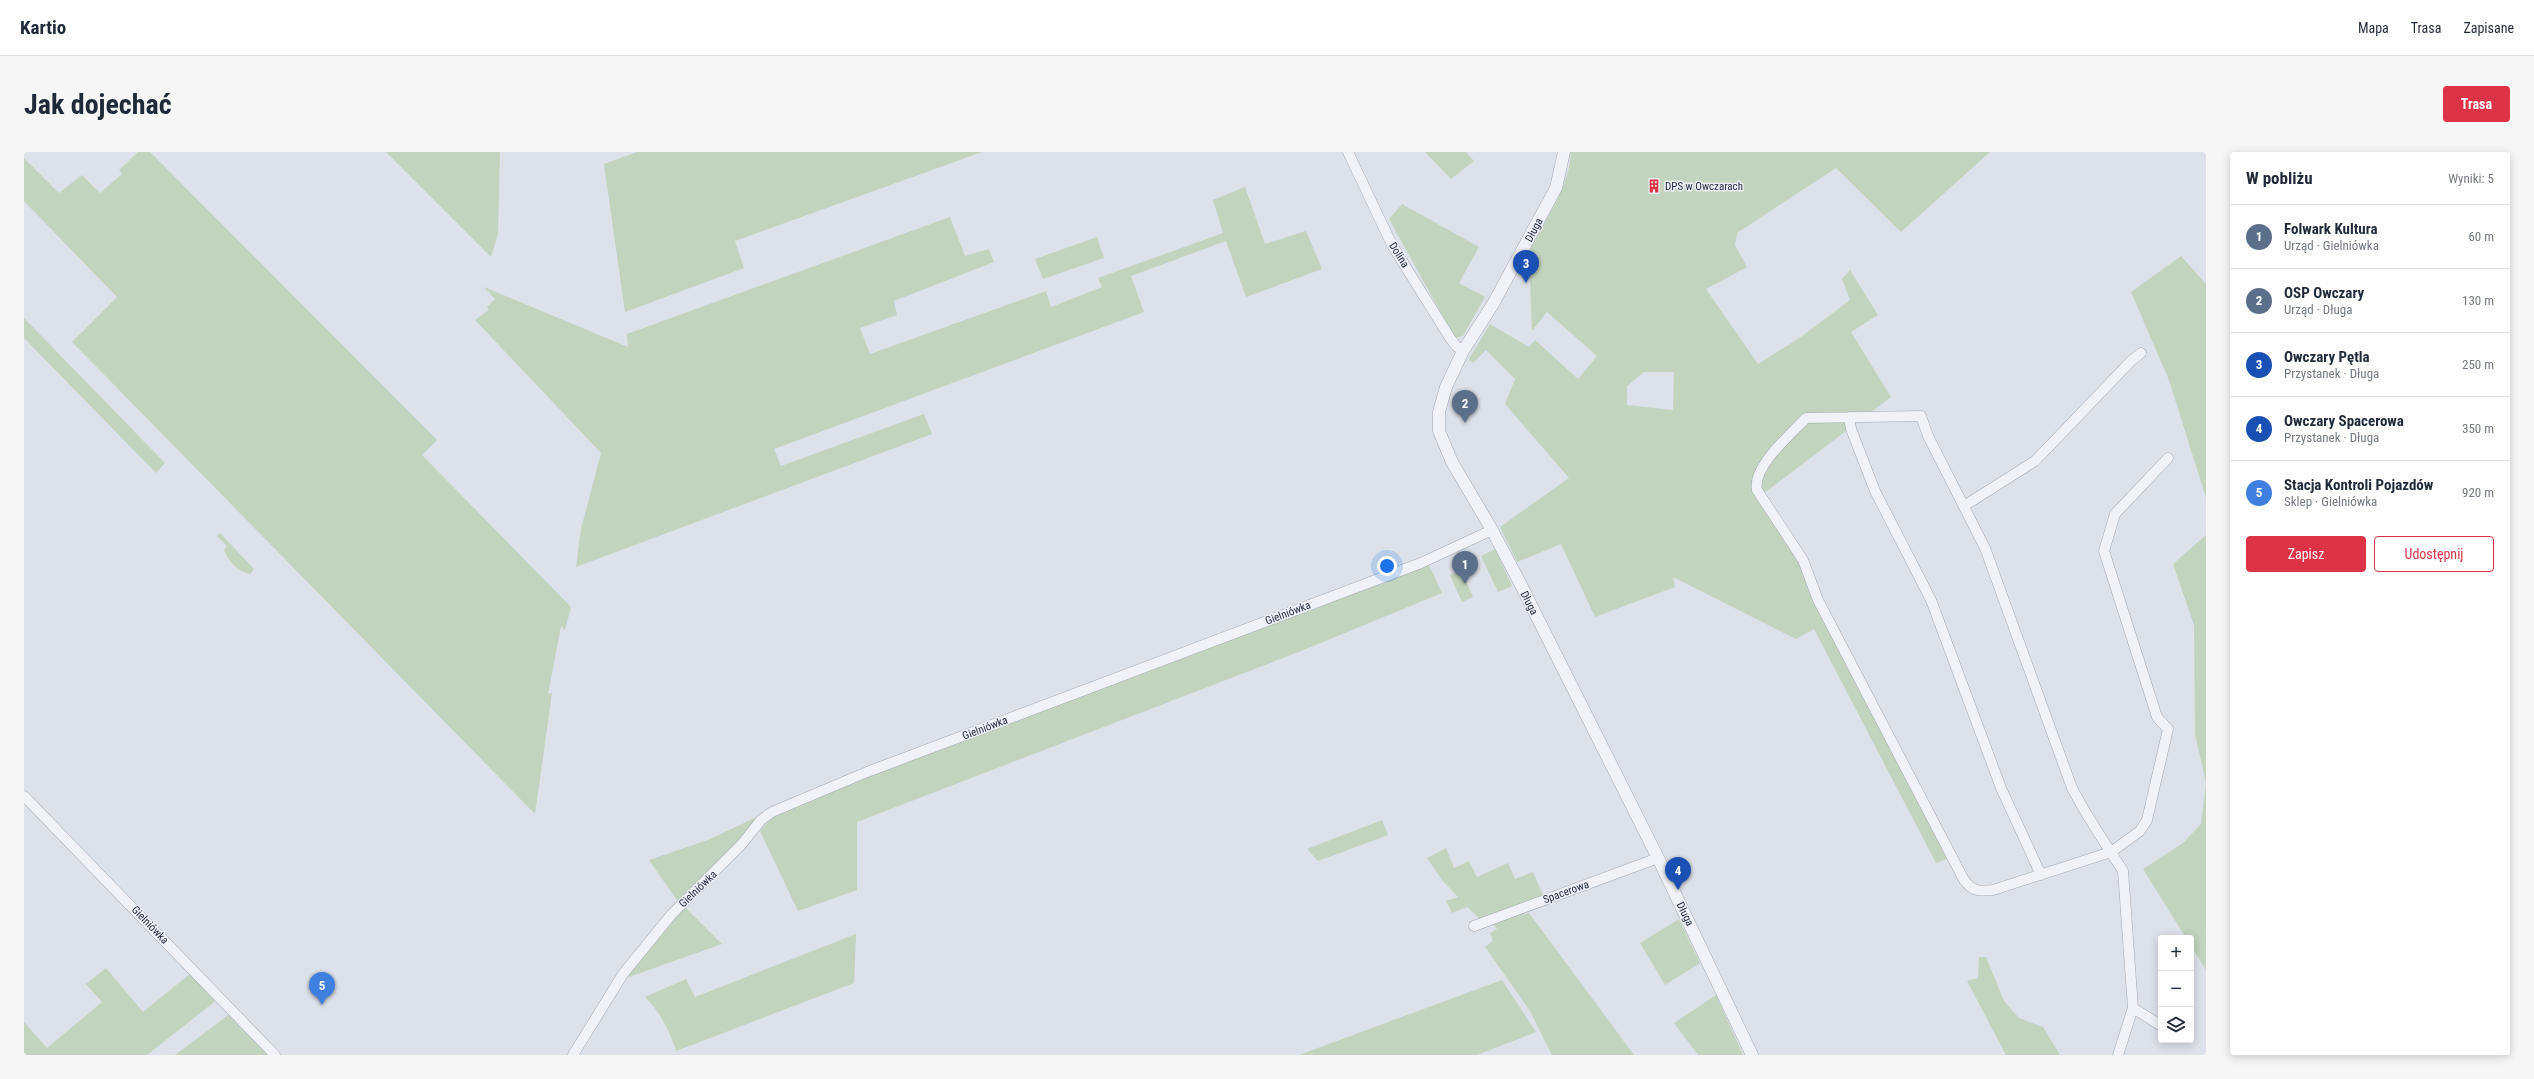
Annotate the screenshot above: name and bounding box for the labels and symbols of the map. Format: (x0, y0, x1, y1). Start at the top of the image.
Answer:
building icon: DPS w Owczarach (1646, 178, 1662, 194)
place label: DPS w Owczarach (1665, 180, 1743, 193)
street label: Długa (1522, 216, 1546, 244)
street label: Dolina (1386, 240, 1412, 270)
pin: 3 (1513, 250, 1539, 283)
pin: 2 (1452, 390, 1478, 423)
pin: 1 (1452, 551, 1478, 584)
your location (1377, 556, 1397, 576)
street label: Długa (1518, 589, 1540, 617)
street label: Gielniówka (1264, 598, 1312, 628)
street label: Gielniówka (961, 713, 1009, 743)
pin: 4 (1665, 857, 1691, 890)
street label: Gielniówka (676, 868, 720, 910)
street label: Spacerowa (1541, 878, 1591, 906)
street label: Długa (1674, 900, 1696, 928)
street label: Gielniówka (129, 903, 171, 947)
pin: 5 (309, 972, 335, 1005)

